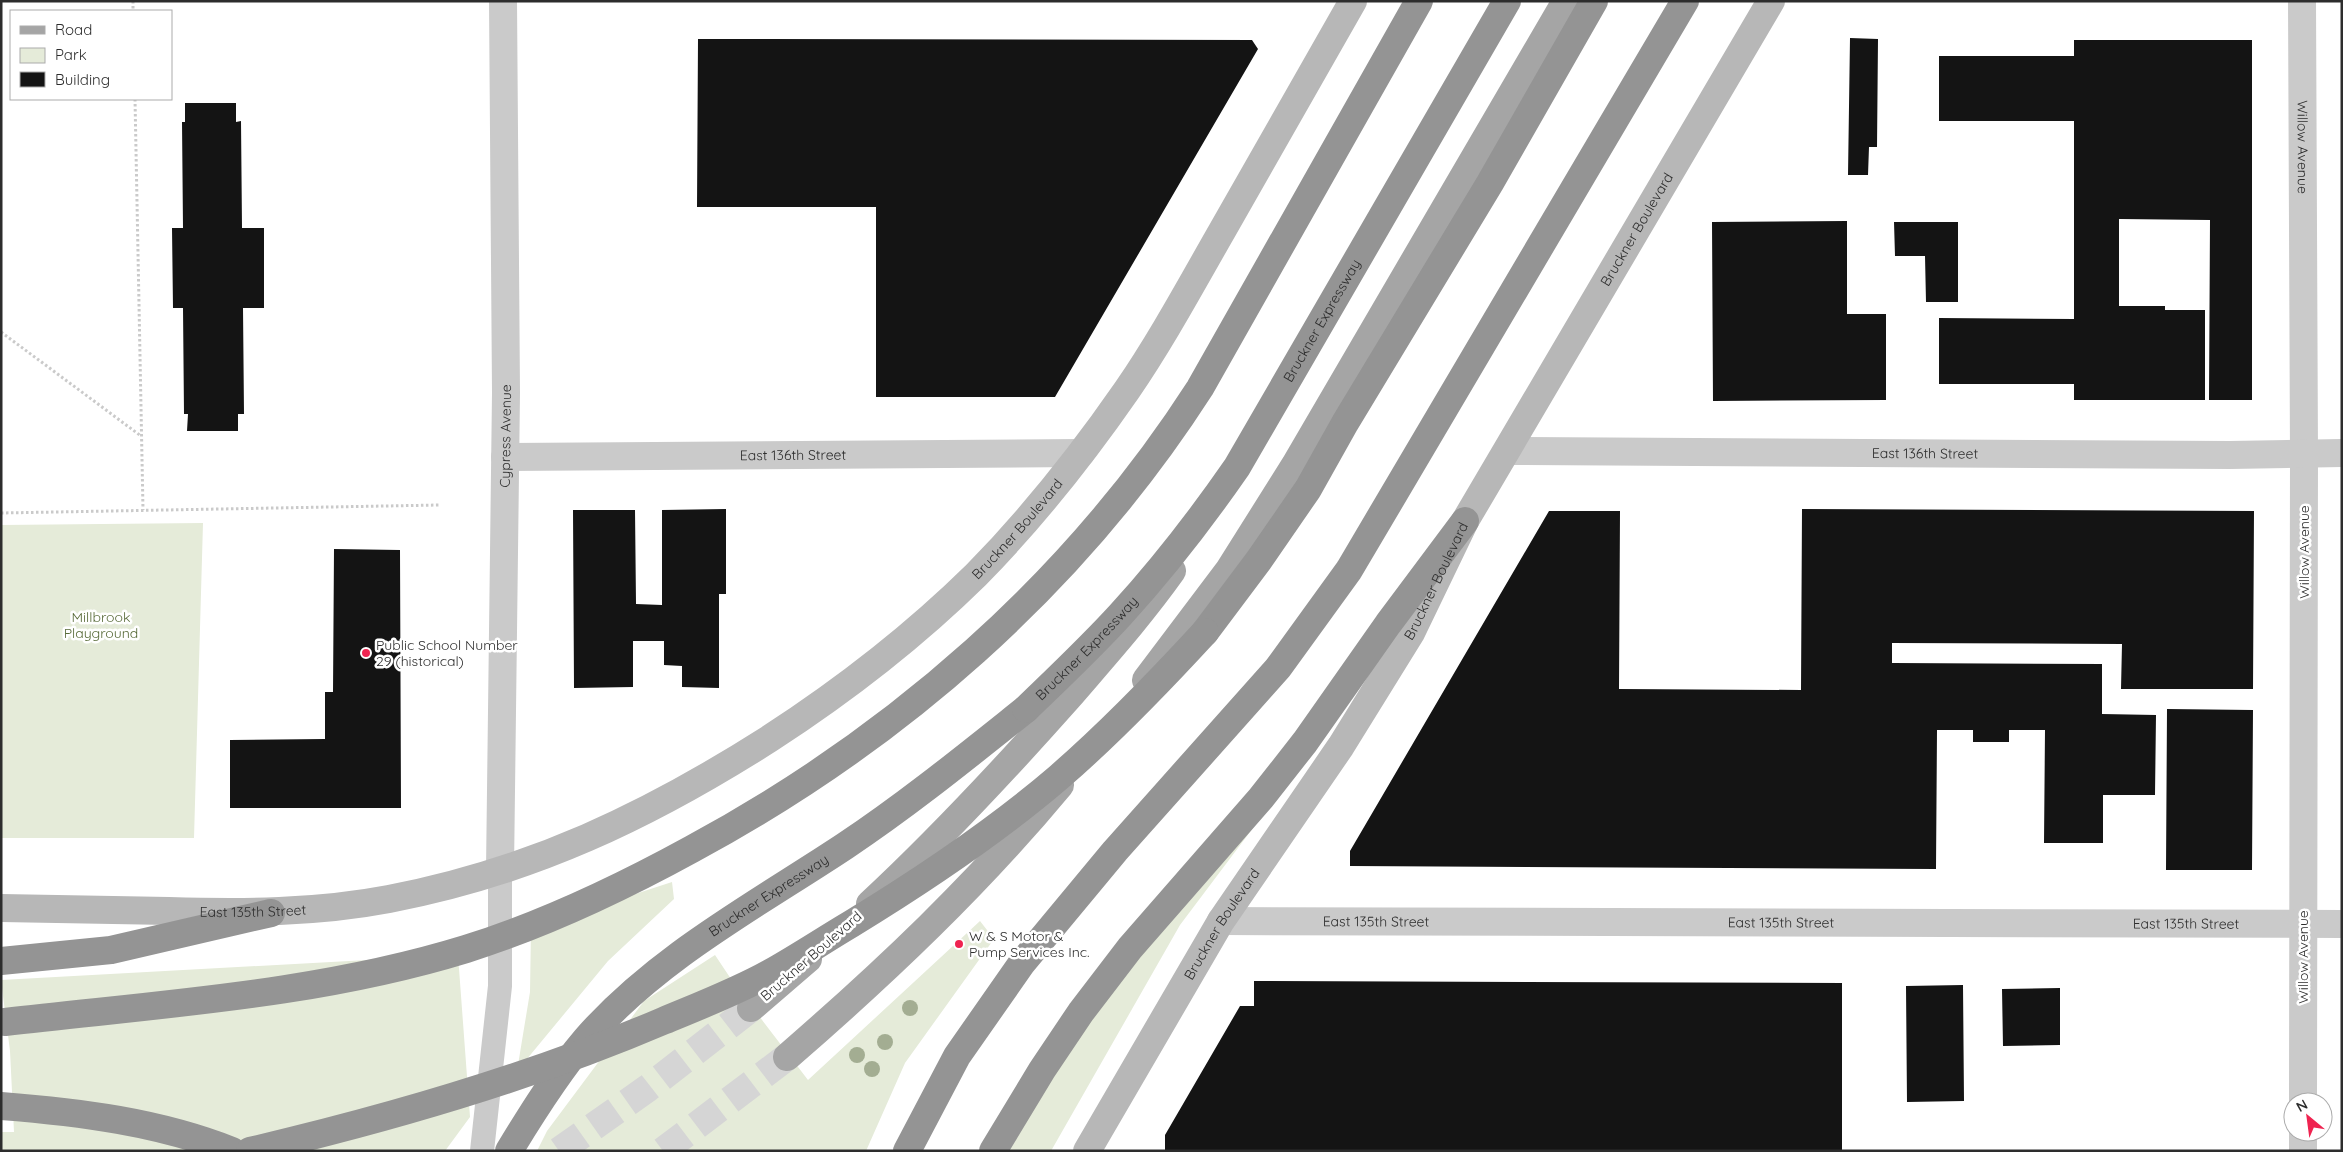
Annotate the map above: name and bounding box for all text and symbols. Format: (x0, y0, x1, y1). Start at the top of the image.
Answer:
legend (10, 10, 172, 100)
text: Road (55, 20, 92, 39)
text: Park (55, 45, 87, 64)
text: Building (55, 70, 110, 89)
street label: Willow Avenue (2293, 100, 2312, 194)
street label: Bruckner Boulevard (1596, 169, 1677, 289)
street label: Bruckner Expressway (1279, 256, 1364, 385)
street label: Cypress Avenue (496, 384, 515, 488)
street label: East 136th Street (1872, 444, 1979, 463)
street label: East 136th Street (740, 446, 847, 464)
street label: Bruckner Boulevard (968, 475, 1066, 583)
street label: Willow Avenue (2295, 505, 2313, 599)
street label: Bruckner Boulevard (1400, 519, 1472, 643)
street label: Bruckner Expressway (1032, 592, 1142, 704)
park label: Millbrook Playground (64, 608, 138, 642)
place label: Public School Number 29 (historical) (376, 636, 518, 670)
marker: Public School Number 29 (historical) (360, 647, 372, 659)
street label: Bruckner Expressway (705, 850, 832, 941)
street label: Bruckner Boulevard (1180, 865, 1263, 983)
street label: East 135th Street (200, 901, 307, 921)
street label: Bruckner Boulevard (757, 907, 865, 1005)
street label: Willow Avenue (2294, 910, 2312, 1004)
street label: East 135th Street (1323, 912, 1430, 931)
street label: East 135th Street (1728, 913, 1835, 932)
street label: East 135th Street (2133, 914, 2240, 933)
place label: W & S Motor & Pump Services Inc. (969, 927, 1090, 961)
marker: W & S Motor & Pump Services Inc. (953, 938, 965, 950)
north arrow (2283, 1092, 2333, 1142)
text: N (2293, 1095, 2311, 1116)

